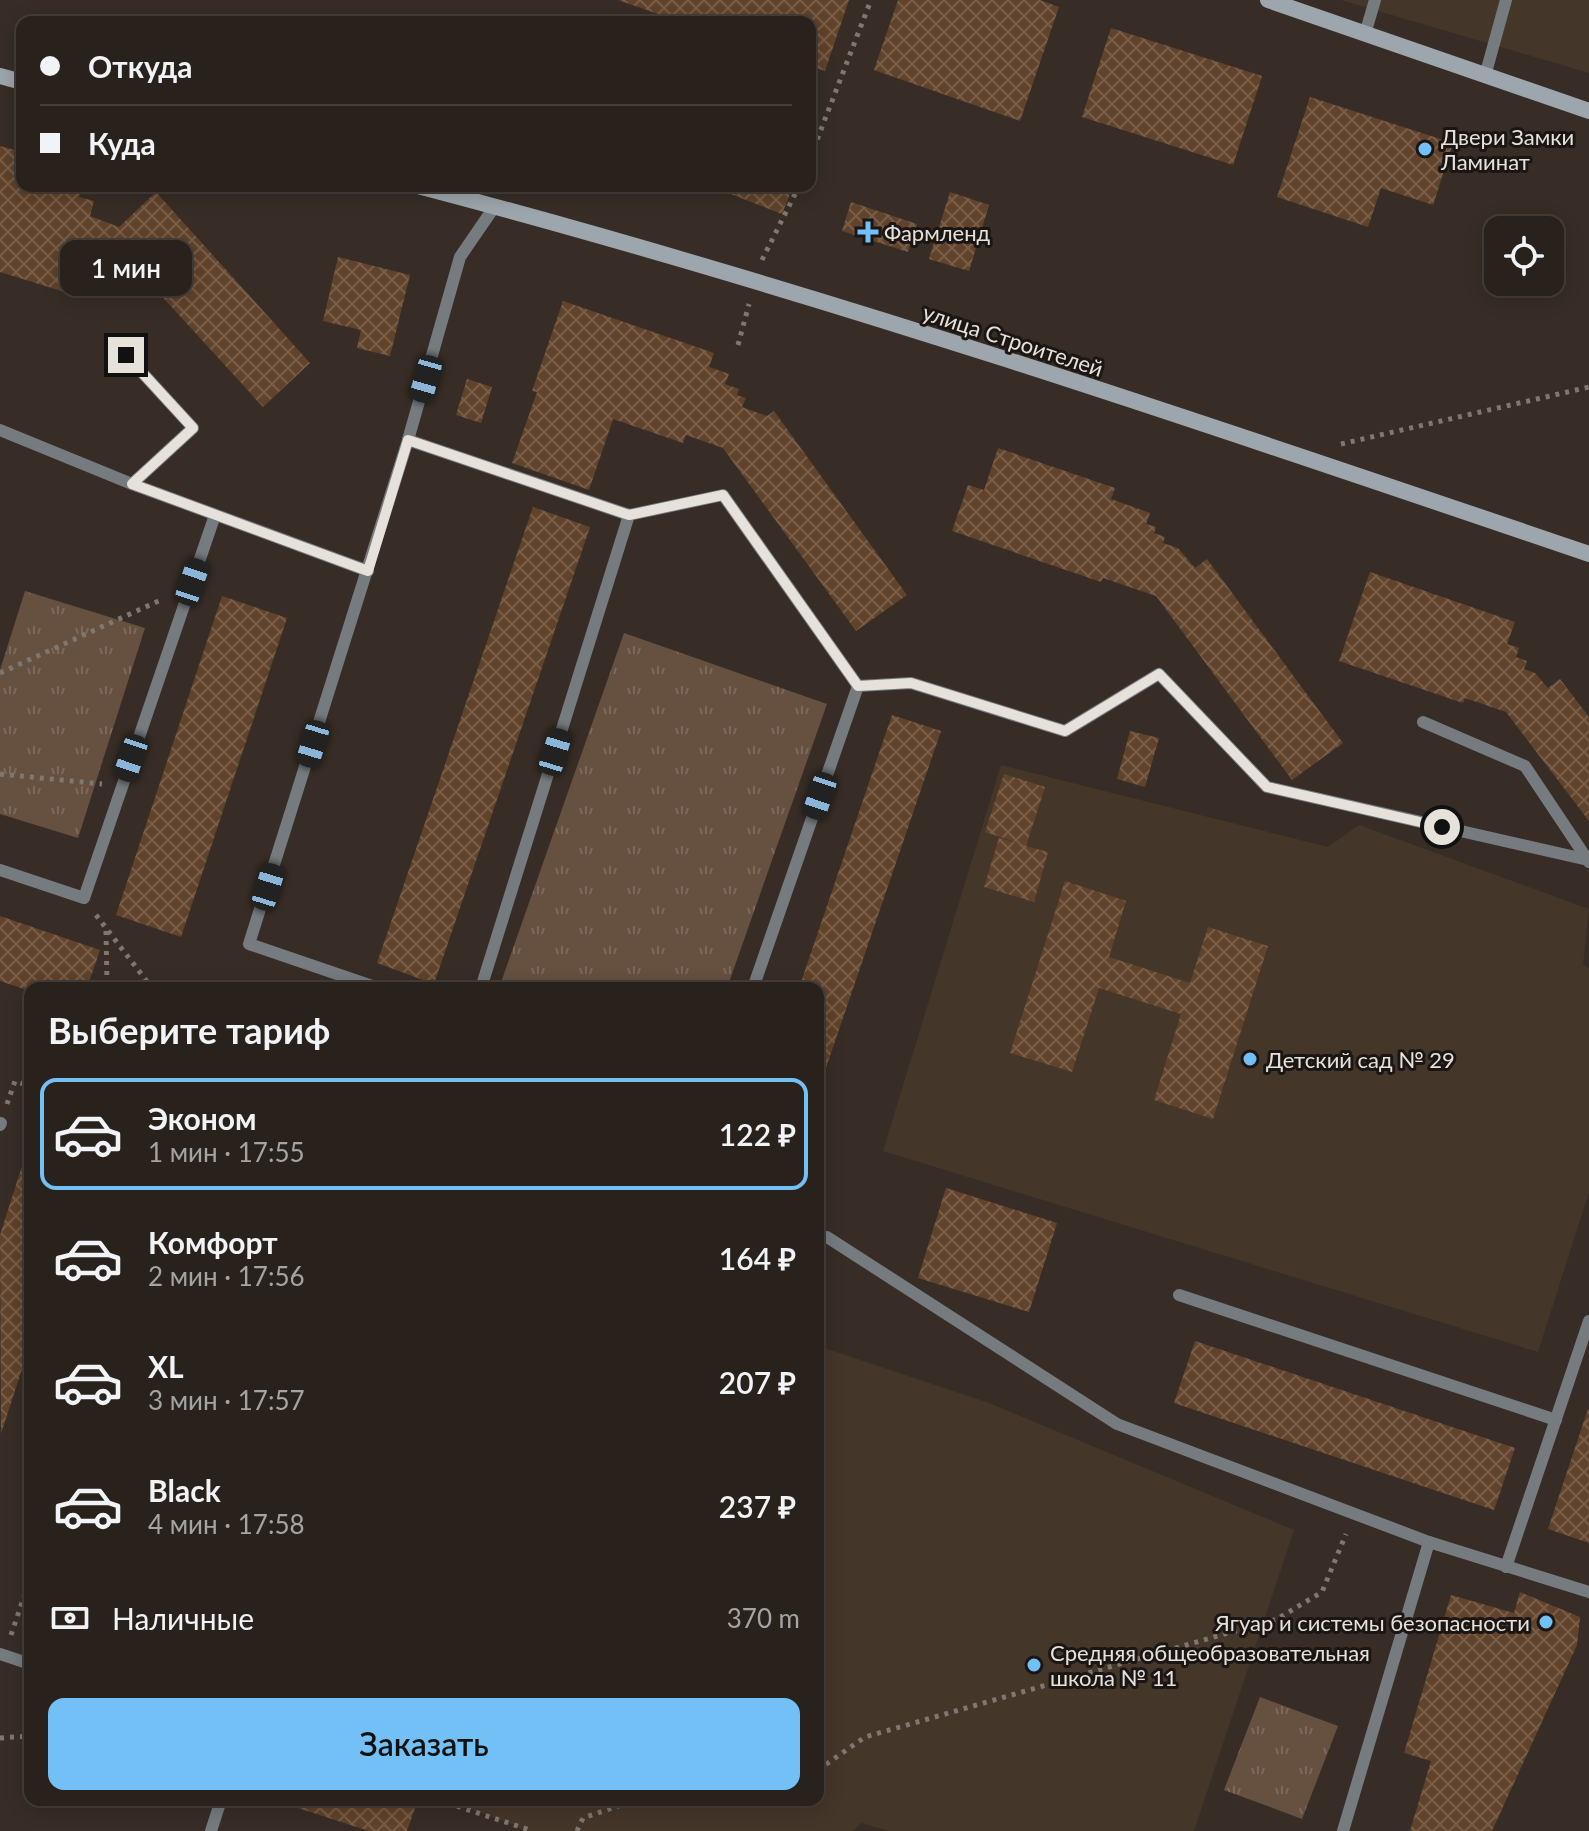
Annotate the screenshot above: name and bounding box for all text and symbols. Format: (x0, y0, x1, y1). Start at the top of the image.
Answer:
text: Откуда (88, 48, 193, 84)
place label: Двери Замки Ламинат (1440, 123, 1574, 175)
text: Куда (88, 125, 156, 161)
marker: Двери Замки Ламинат (1416, 140, 1434, 158)
map controls (1484, 216, 1564, 296)
button: locate (1484, 216, 1564, 296)
place label: Фармленд (884, 219, 991, 246)
marker: Фармленд (859, 223, 877, 241)
callout: 1 мин (60, 239, 192, 295)
text: 1 мин (91, 252, 161, 284)
street label: улица Строителей (919, 298, 1107, 382)
route end (108, 337, 144, 373)
car (408, 353, 444, 405)
car (173, 555, 211, 609)
car (295, 718, 331, 770)
car (537, 726, 573, 778)
car (112, 731, 150, 785)
car (801, 769, 839, 823)
route start (1424, 809, 1460, 845)
car (250, 861, 286, 913)
text: Выберите тариф (48, 1008, 330, 1052)
place label: Детский сад № 29 (1266, 1046, 1455, 1073)
marker: Детский сад № 29 (1241, 1050, 1259, 1068)
icon: car (52, 1098, 124, 1170)
text: Эконом (148, 1100, 257, 1136)
text: 122 ₽ (719, 1116, 796, 1152)
text: 1 мин · 17:55 (148, 1136, 305, 1168)
icon: car (52, 1222, 124, 1294)
text: Комфорт (148, 1224, 278, 1260)
text: 164 ₽ (719, 1240, 796, 1276)
text: 2 мин · 17:56 (148, 1260, 305, 1292)
icon: car (52, 1346, 124, 1418)
text: XL (148, 1348, 184, 1384)
text: 207 ₽ (719, 1364, 796, 1400)
text: 3 мин · 17:57 (148, 1384, 305, 1416)
icon: car (52, 1470, 124, 1542)
text: Black (148, 1472, 221, 1508)
text: 237 ₽ (719, 1488, 796, 1524)
text: 4 мин · 17:58 (148, 1508, 305, 1540)
icon: cash (48, 1596, 92, 1640)
text: Наличные (112, 1600, 254, 1636)
text: 370 m (727, 1602, 800, 1634)
place label: Ягуар и системы безопасности (1214, 1609, 1530, 1636)
marker: Ягуар и системы безопасности (1537, 1613, 1555, 1631)
place label: Средняя общеобразовательная школа № 11 (1050, 1639, 1370, 1691)
marker: Средняя общеобразовательная школа № 11 (1025, 1656, 1043, 1674)
button: Заказать (48, 1698, 800, 1790)

